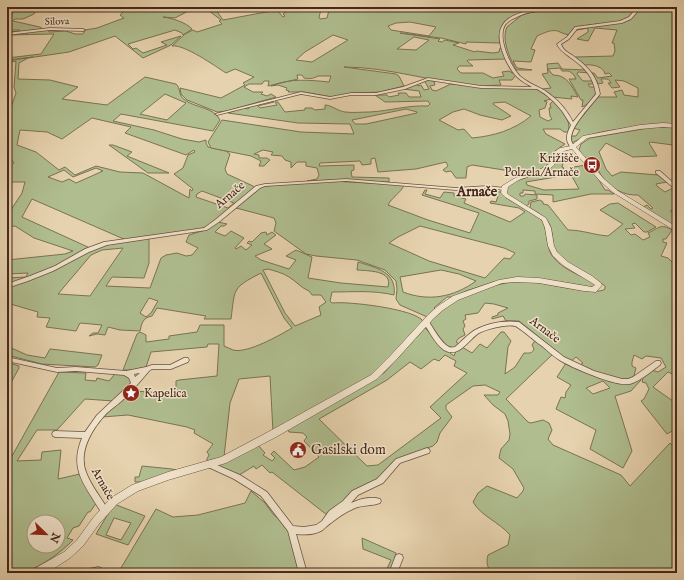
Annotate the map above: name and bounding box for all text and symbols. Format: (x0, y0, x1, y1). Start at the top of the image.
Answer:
street label: Silova (45, 15, 70, 29)
place label: Križišče Polzela/Arnače (504, 151, 579, 180)
bus stop icon: Križišče Polzela/Arnače (582, 155, 602, 175)
street label: Arnače (211, 178, 249, 213)
district label: Arnače (456, 183, 498, 201)
street label: Arnače (526, 313, 564, 347)
place icon: Kapelica (121, 383, 141, 403)
place label: Kapelica (144, 386, 187, 402)
public building icon: Gasilski dom (288, 440, 308, 460)
place label: Gasilski dom (311, 441, 386, 459)
street label: Arnače (88, 464, 118, 503)
north arrow (26, 514, 66, 554)
text: N (46, 529, 63, 545)

